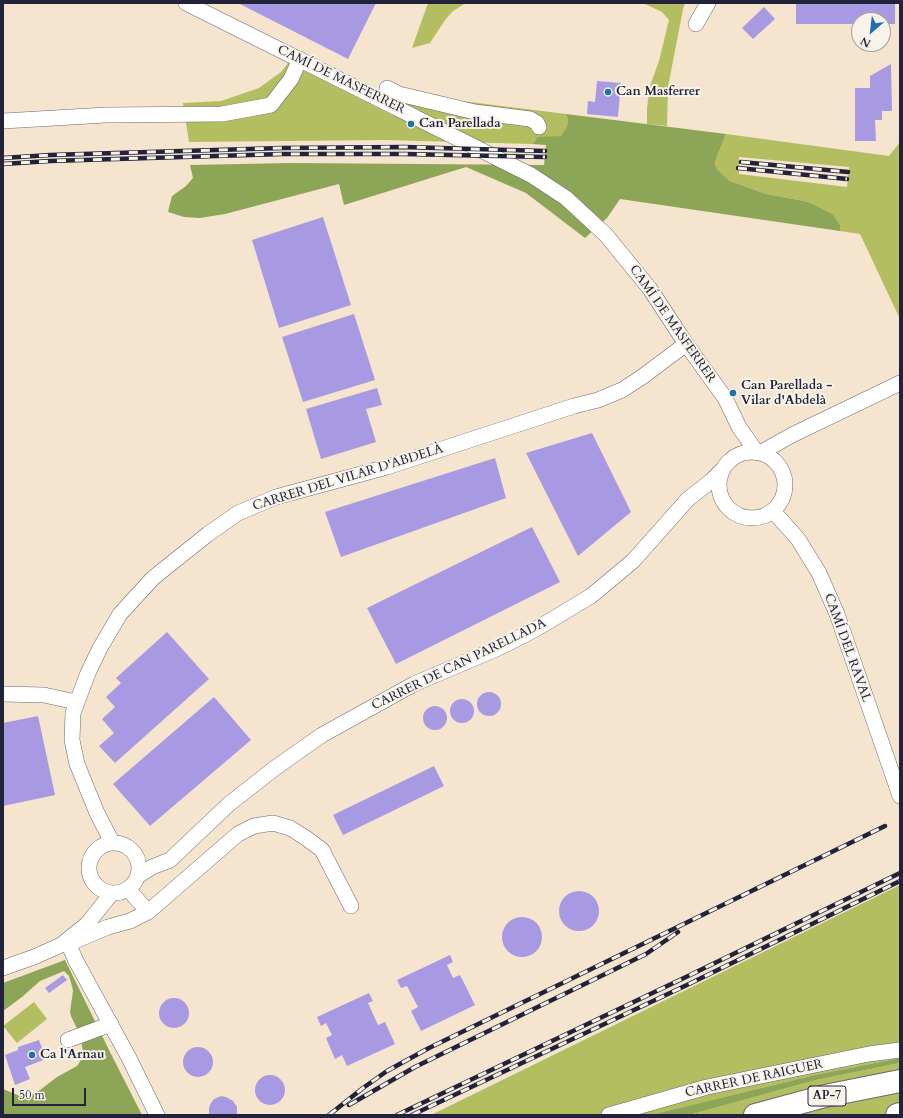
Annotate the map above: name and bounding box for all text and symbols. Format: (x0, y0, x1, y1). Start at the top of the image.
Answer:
north arrow (851, 12, 891, 52)
text: N (858, 33, 873, 51)
street label: CAMÍ DE MASFERRER (275, 42, 407, 118)
place label: Can Masferrer (616, 84, 700, 100)
marker: Can Masferrer (603, 87, 613, 97)
place label: Can Parellada (419, 116, 501, 132)
marker: Can Parellada (406, 119, 416, 129)
street label: CAMÍ DE MASFERRER (625, 262, 719, 386)
place label: Can Parellada - Vilar d'Abdelà (741, 378, 832, 409)
marker: Can Parellada - Vilar d'Abdelà (728, 388, 738, 398)
street label: CARRER DEL VILAR D'ABDELÀ (251, 442, 445, 514)
street label: CAMÍ DEL RAVAL (820, 592, 874, 704)
street label: CARRER DE CAN PARELLADA (369, 616, 549, 714)
place label: Ca l'Arnau (40, 1047, 105, 1063)
marker: Ca l'Arnau (27, 1050, 37, 1060)
street label: CARRER DE RAIGUER (684, 1057, 824, 1101)
scale bar (14, 1080, 88, 1106)
road number: AP-7 (808, 1086, 846, 1106)
text: 50 m (19, 1087, 45, 1103)

